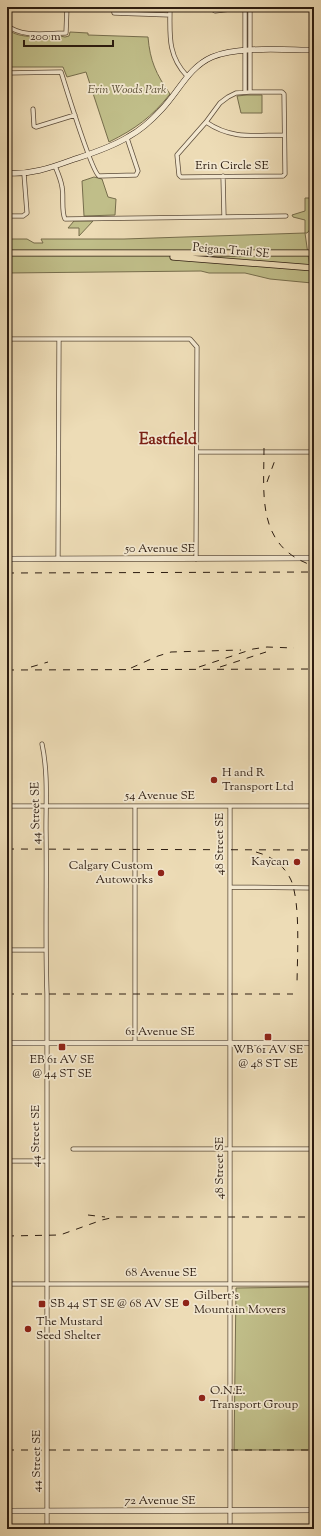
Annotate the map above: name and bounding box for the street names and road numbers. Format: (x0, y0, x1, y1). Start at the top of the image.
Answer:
street label: Erin Circle SE (195, 157, 269, 175)
street label: Peigan Trail SE (192, 239, 271, 263)
street label: 50 Avenue SE (124, 540, 196, 558)
street label: 44 Street SE (26, 781, 46, 844)
street label: 54 Avenue SE (124, 787, 196, 805)
street label: 48 Street SE (211, 812, 229, 875)
street label: 61 Avenue SE (125, 1023, 196, 1041)
street label: 44 Street SE (27, 1104, 45, 1167)
street label: 48 Street SE (211, 1136, 229, 1199)
street label: 68 Avenue SE (125, 1264, 198, 1282)
street label: 44 Street SE (28, 1429, 46, 1492)
street label: 72 Avenue SE (124, 1492, 196, 1510)

